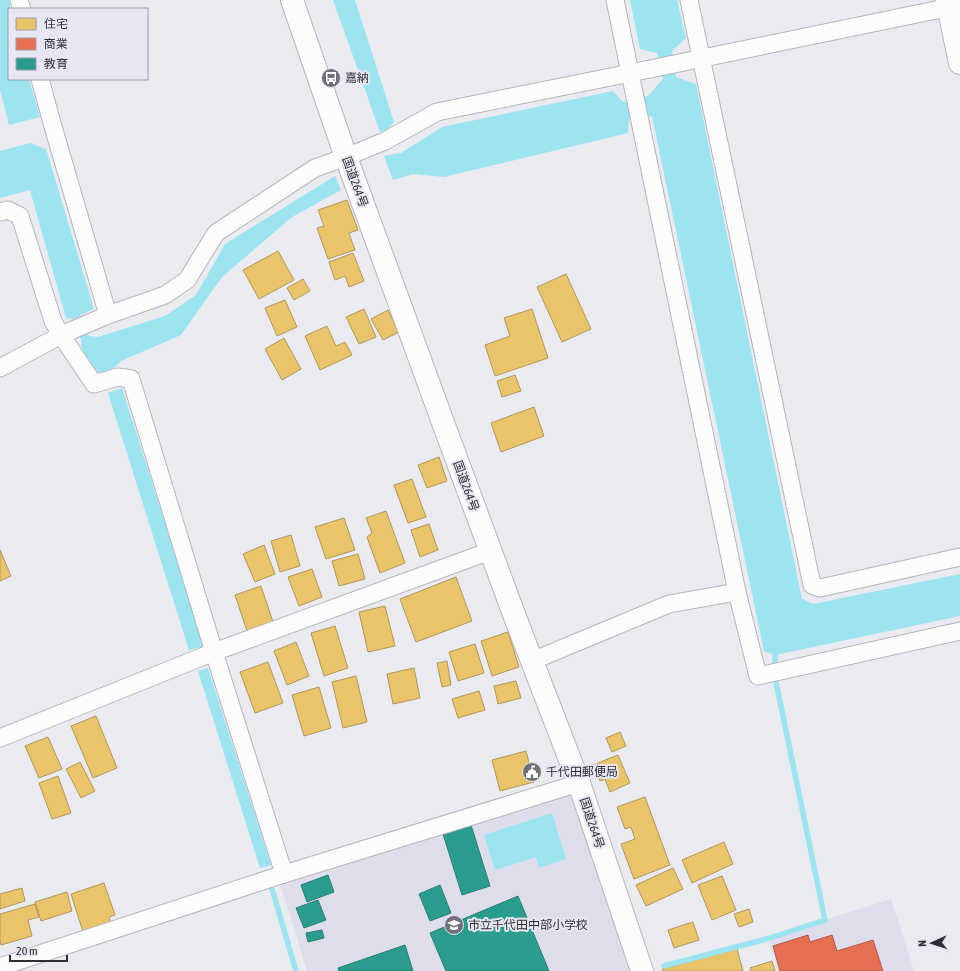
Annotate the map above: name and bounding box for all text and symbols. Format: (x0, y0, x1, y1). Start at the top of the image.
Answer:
legend (8, 8, 148, 80)
text: 住宅 (44, 17, 68, 31)
text: 商業 (44, 37, 68, 51)
text: 教育 (44, 57, 68, 71)
bus stop icon: 嘉納 (320, 67, 342, 89)
place label: 嘉納 (345, 71, 369, 85)
street label: 国道264号 (339, 155, 371, 209)
street label: 国道264号 (450, 459, 482, 513)
public building icon: 千代田郵便局 (521, 761, 543, 783)
place label: 千代田郵便局 (546, 765, 618, 779)
street label: 国道264号 (577, 796, 607, 850)
school or university icon: 市立千代田中部小学校 (443, 914, 465, 936)
place label: 市立千代田中部小学校 (468, 918, 588, 932)
north arrow (912, 923, 952, 963)
scale bar (10, 937, 67, 963)
text: N (916, 940, 928, 947)
text: 20 m (16, 944, 38, 958)

